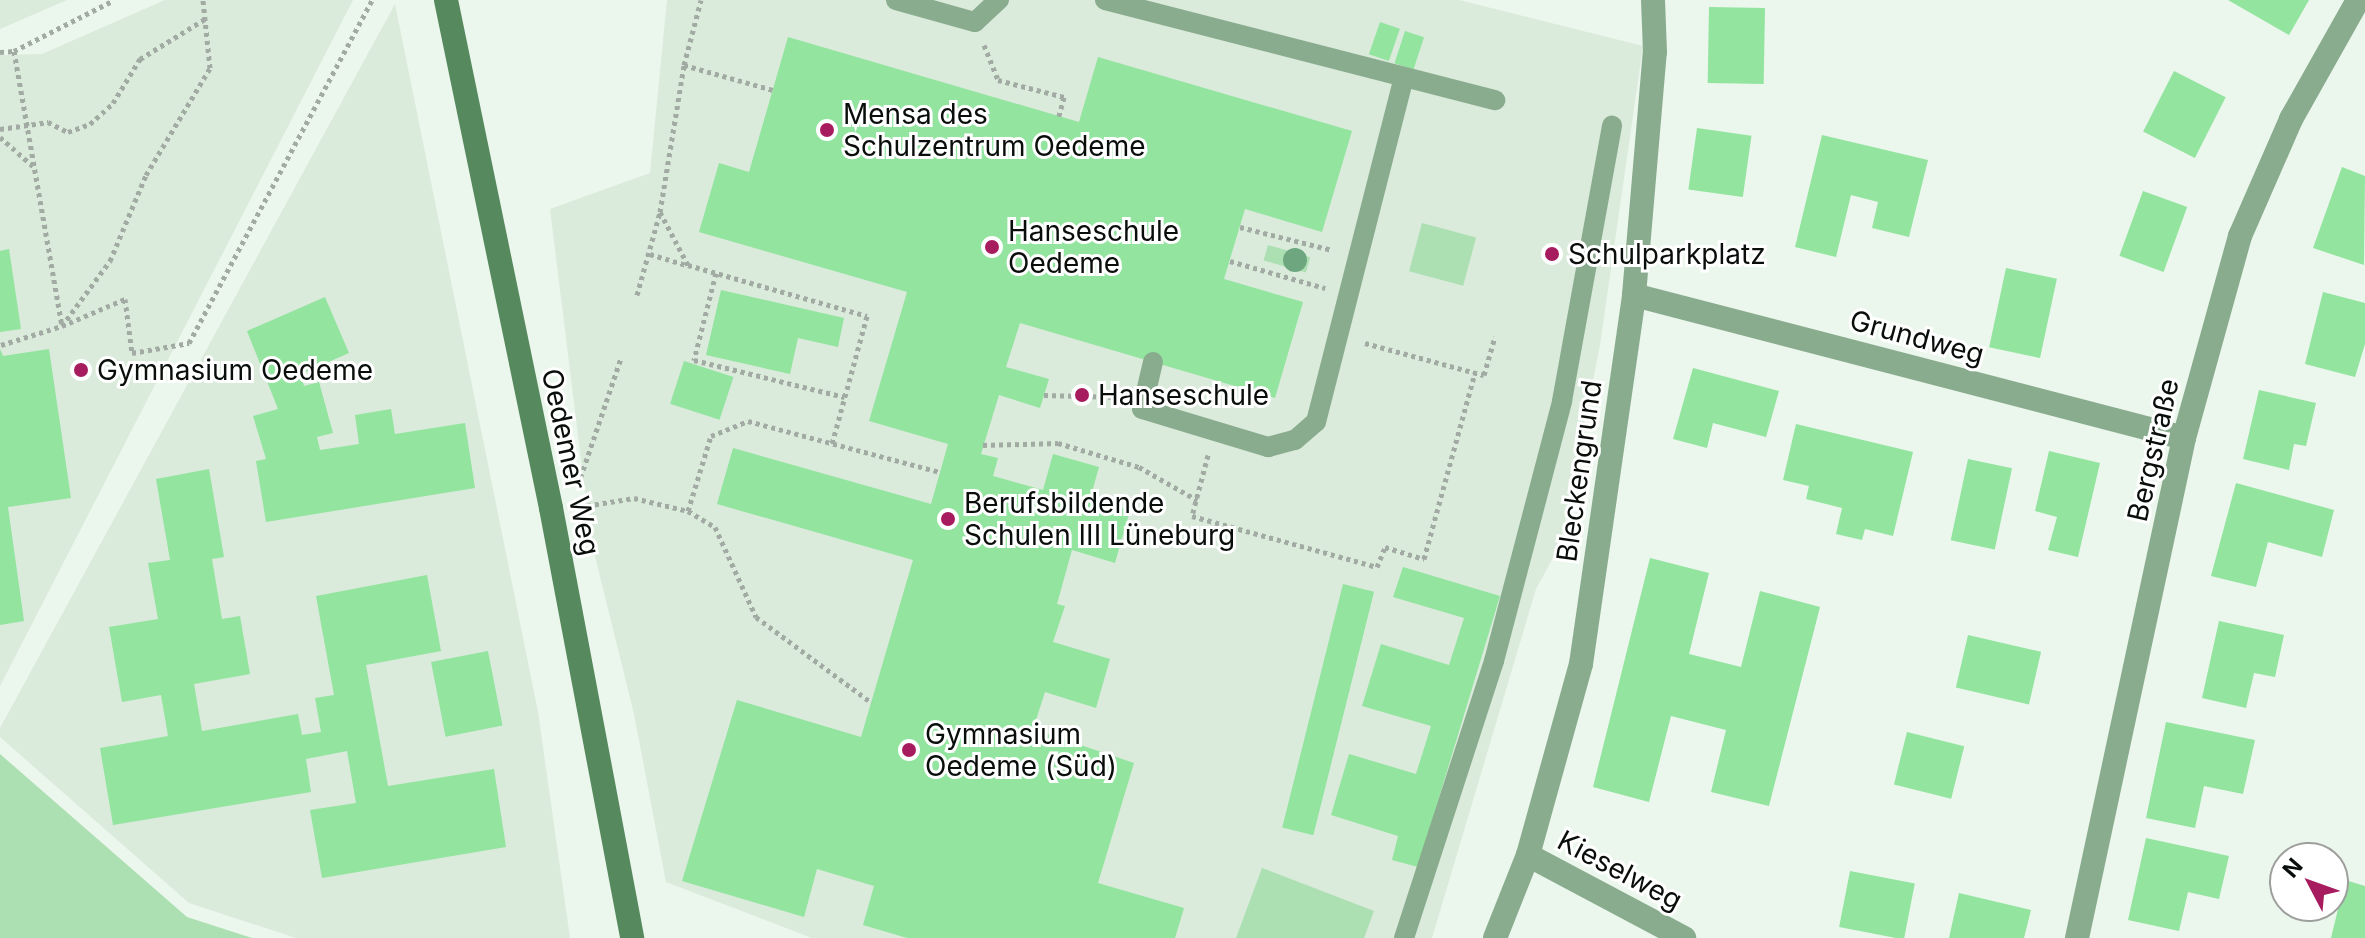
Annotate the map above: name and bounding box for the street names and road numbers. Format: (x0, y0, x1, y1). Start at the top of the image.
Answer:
street label: Grundweg (1846, 303, 1988, 371)
street label: Oedemer Weg (535, 366, 607, 558)
street label: Bergstraße (2120, 375, 2186, 525)
street label: Bleckengrund (1550, 378, 1608, 564)
street label: Kieselweg (1552, 823, 1688, 917)

